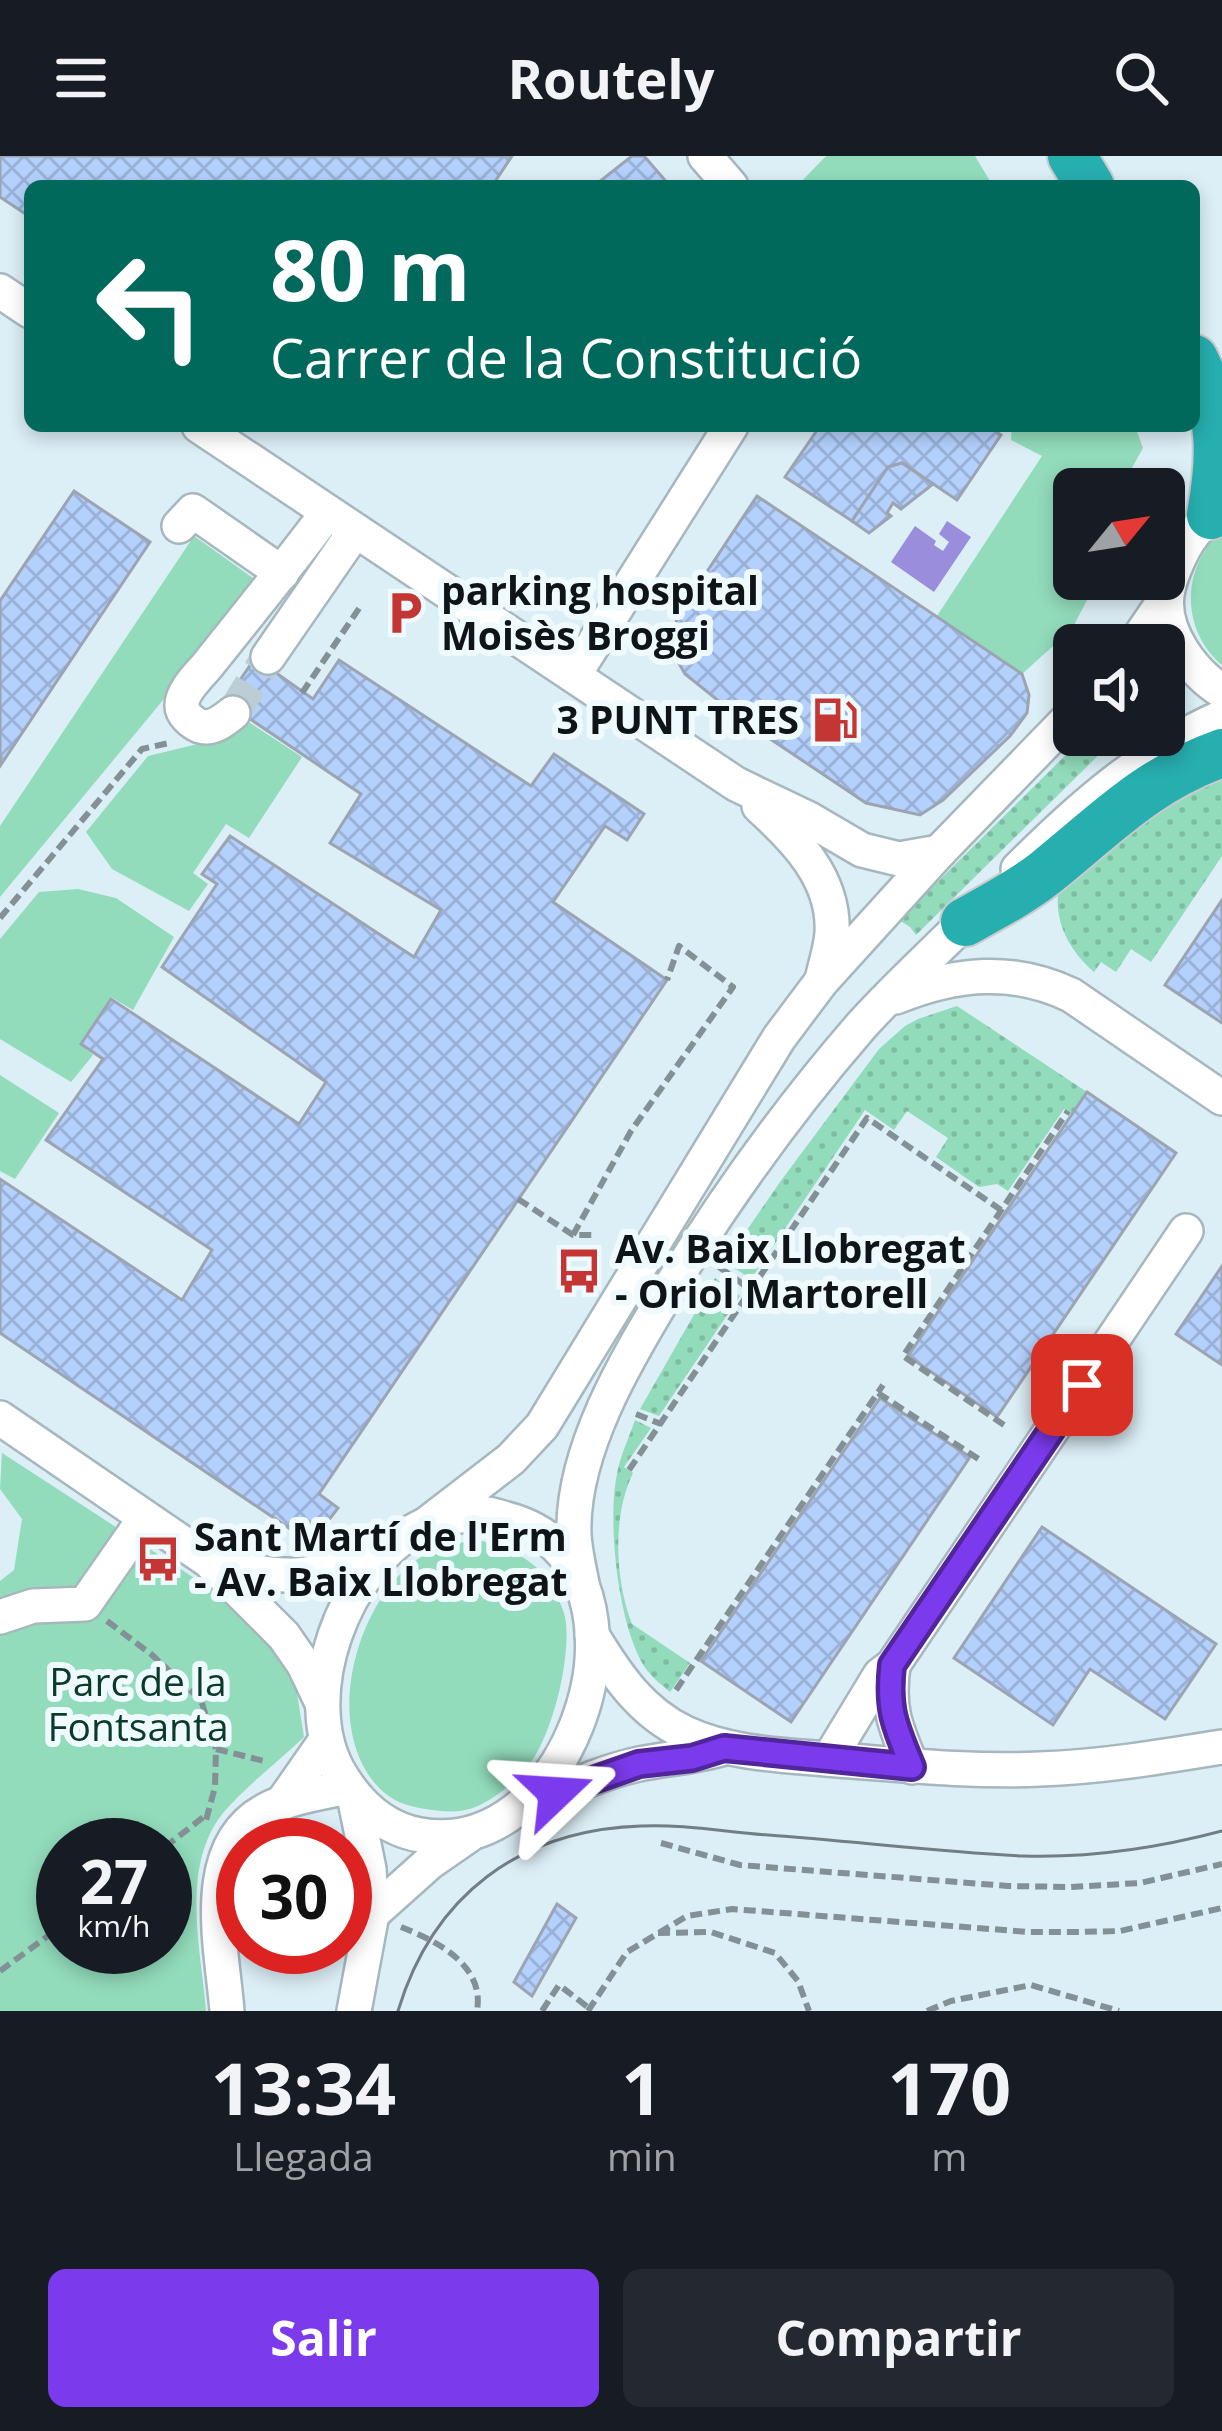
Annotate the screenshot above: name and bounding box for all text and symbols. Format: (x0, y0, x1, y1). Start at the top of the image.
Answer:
text: Routely (507, 41, 715, 115)
icon: menu (48, 45, 114, 111)
icon: search (1108, 45, 1174, 111)
text: 80 m (270, 211, 470, 326)
icon: left (72, 228, 228, 384)
text: Carrer de la Constitució (270, 320, 862, 394)
north arrow (1053, 468, 1185, 600)
map controls (1053, 468, 1185, 756)
place label: parking hospital Moisès Broggi (441, 563, 759, 661)
parking icon: parking hospital Moisès Broggi (380, 588, 430, 638)
button: sound (1053, 624, 1185, 756)
place label: 3 PUNT TRES (557, 692, 799, 745)
fuel station icon: 3 PUNT TRES (810, 695, 860, 745)
place label: Av. Baix Llobregat - Oriol Martorell (615, 1221, 966, 1319)
bus stop icon: Av. Baix Llobregat - Oriol Martorell (554, 1246, 604, 1296)
pin (1031, 1334, 1133, 1436)
icon: arrive (1049, 1352, 1115, 1418)
place label: Sant Martí de l'Erm - Av. Baix Llobregat (194, 1509, 567, 1607)
bus stop icon: Sant Martí de l'Erm - Av. Baix Llobregat (133, 1534, 183, 1584)
park label: Parc de la Fontsanta (47, 1654, 229, 1752)
position arrow (493, 1730, 619, 1856)
speed limit sign: 30 (216, 1818, 372, 1974)
text: 27 (80, 1840, 148, 1922)
text: km/h (78, 1905, 150, 1946)
text: 13:34 (211, 2038, 396, 2136)
text: 1 (621, 2038, 662, 2136)
text: 170 (888, 2038, 1011, 2136)
text: Llegada (233, 2129, 374, 2182)
text: min (607, 2129, 677, 2182)
text: m (931, 2129, 967, 2182)
button: Salir (48, 2269, 599, 2407)
button: Compartir (623, 2269, 1174, 2407)

